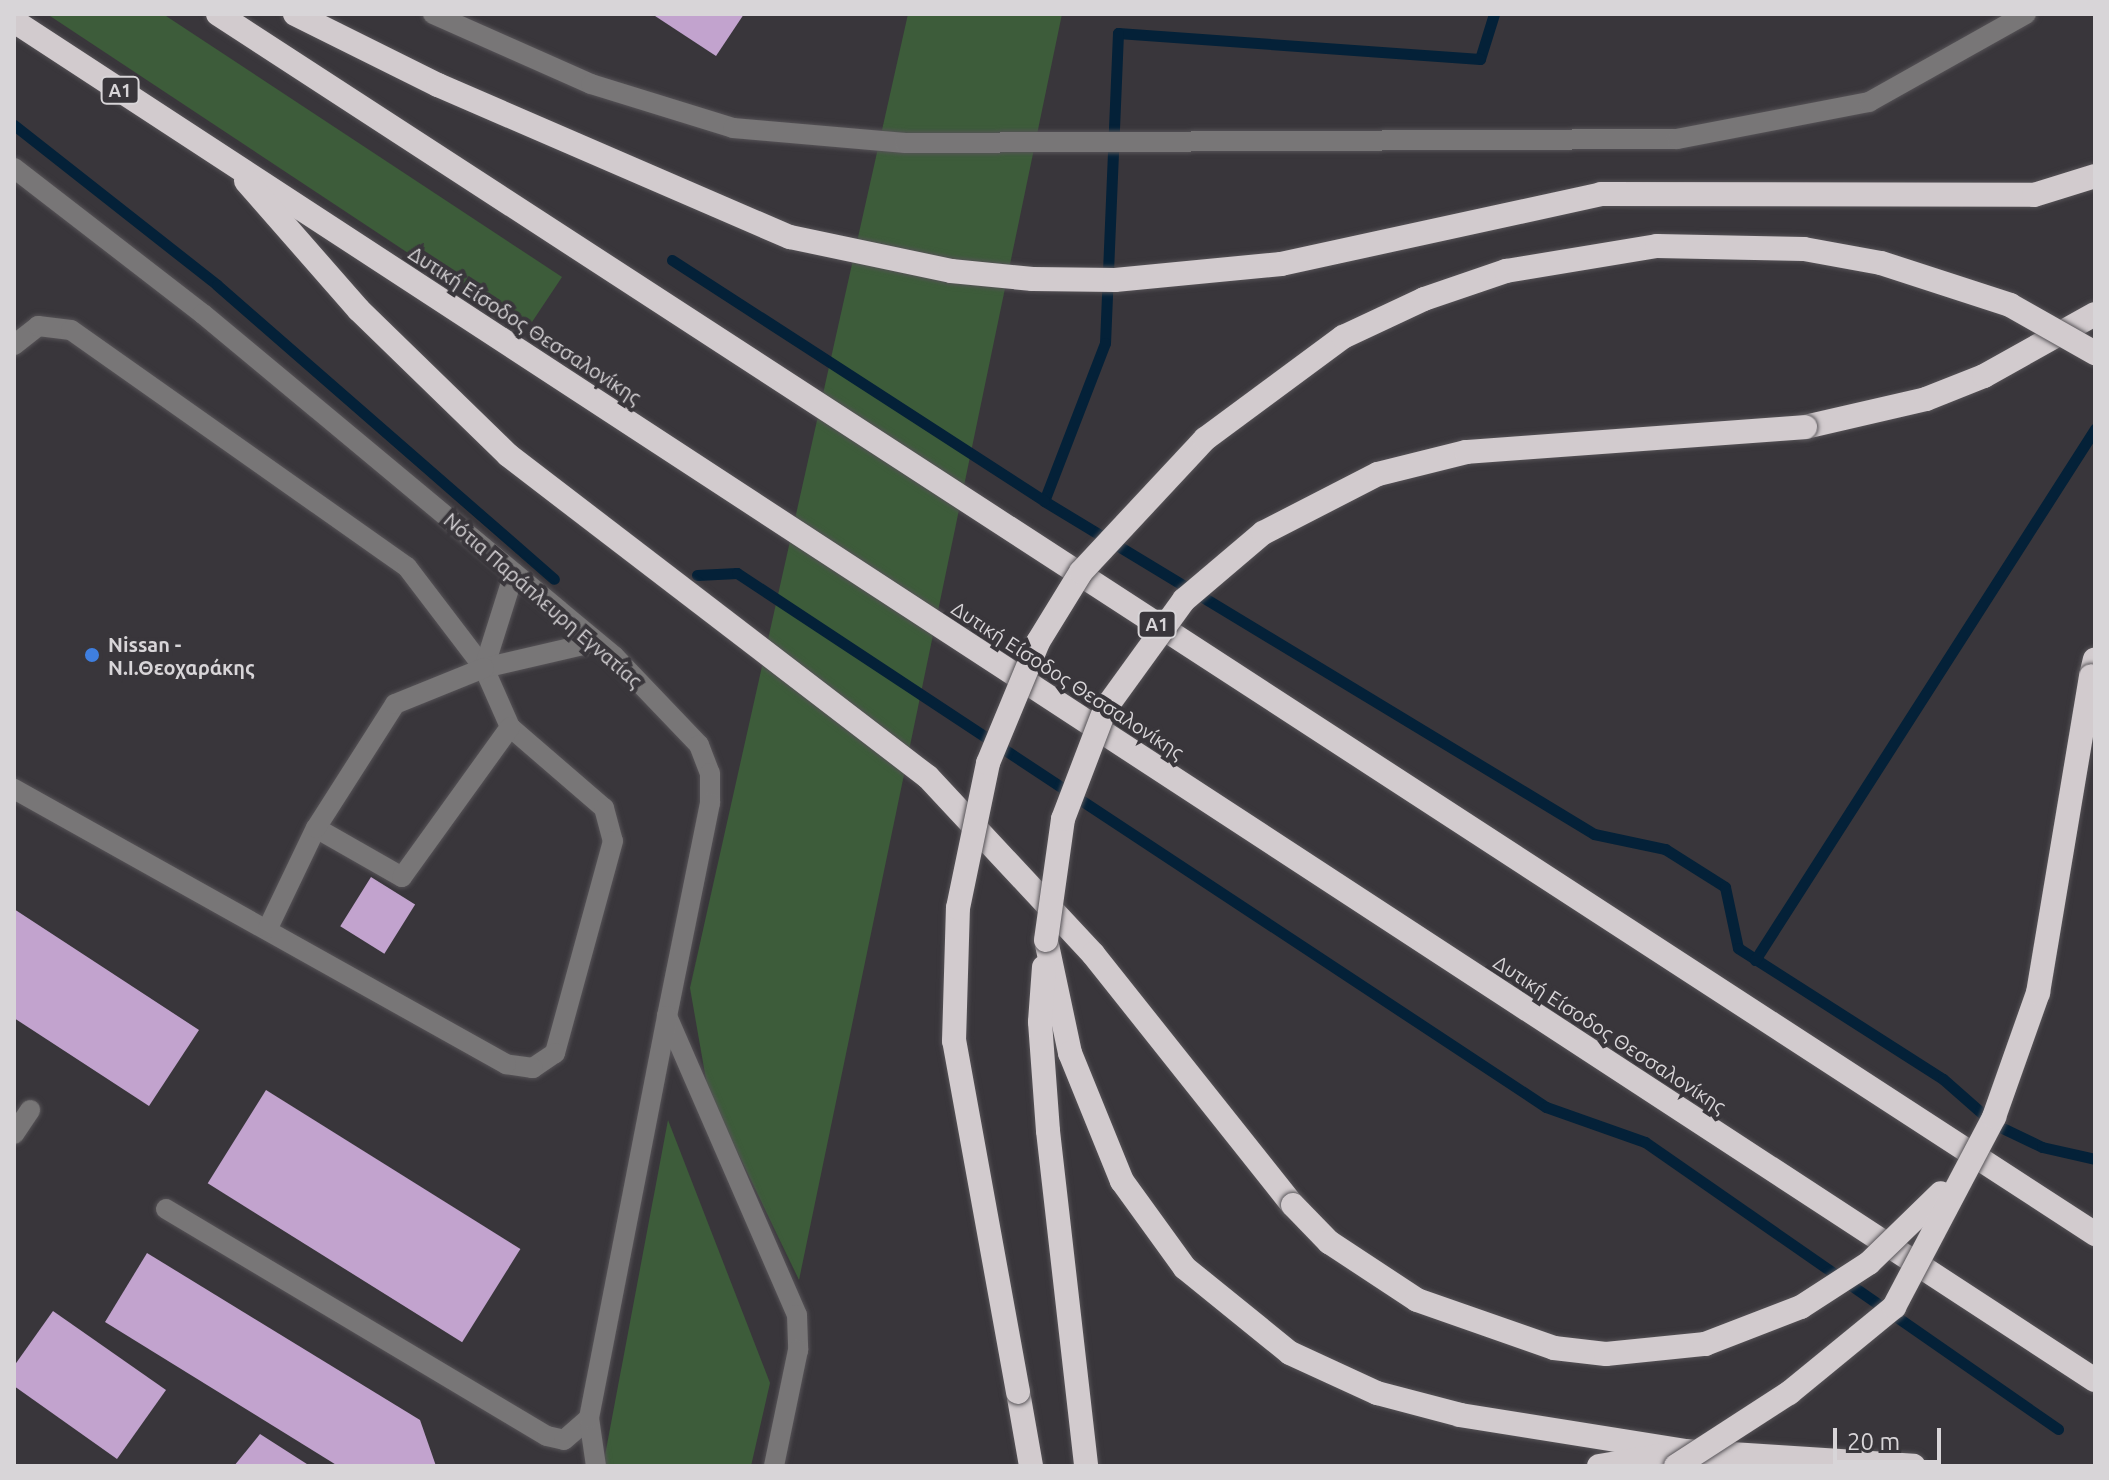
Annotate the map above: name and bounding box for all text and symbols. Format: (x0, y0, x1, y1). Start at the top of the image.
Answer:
road number: Α1 (100, 76, 140, 104)
street label: Δυτική Είσοδος Θεσσαλονίκης (404, 241, 646, 409)
street label: Νότια Παράπλευρη Εγνατίας (439, 508, 647, 692)
street label: Δυτική Είσοδος Θεσσαλονίκης (947, 596, 1189, 764)
road number: Α1 (1137, 610, 1177, 638)
place label: Nissan - Ν.Ι.Θεοχαράκης (108, 632, 255, 679)
marker: Nissan - Ν.Ι.Θεοχαράκης (83, 646, 101, 664)
street label: Δυτική Είσοδος Θεσσαλονίκης (1489, 950, 1731, 1118)
scale bar (1837, 1412, 1945, 1462)
text: 20 m (1847, 1428, 1900, 1455)

